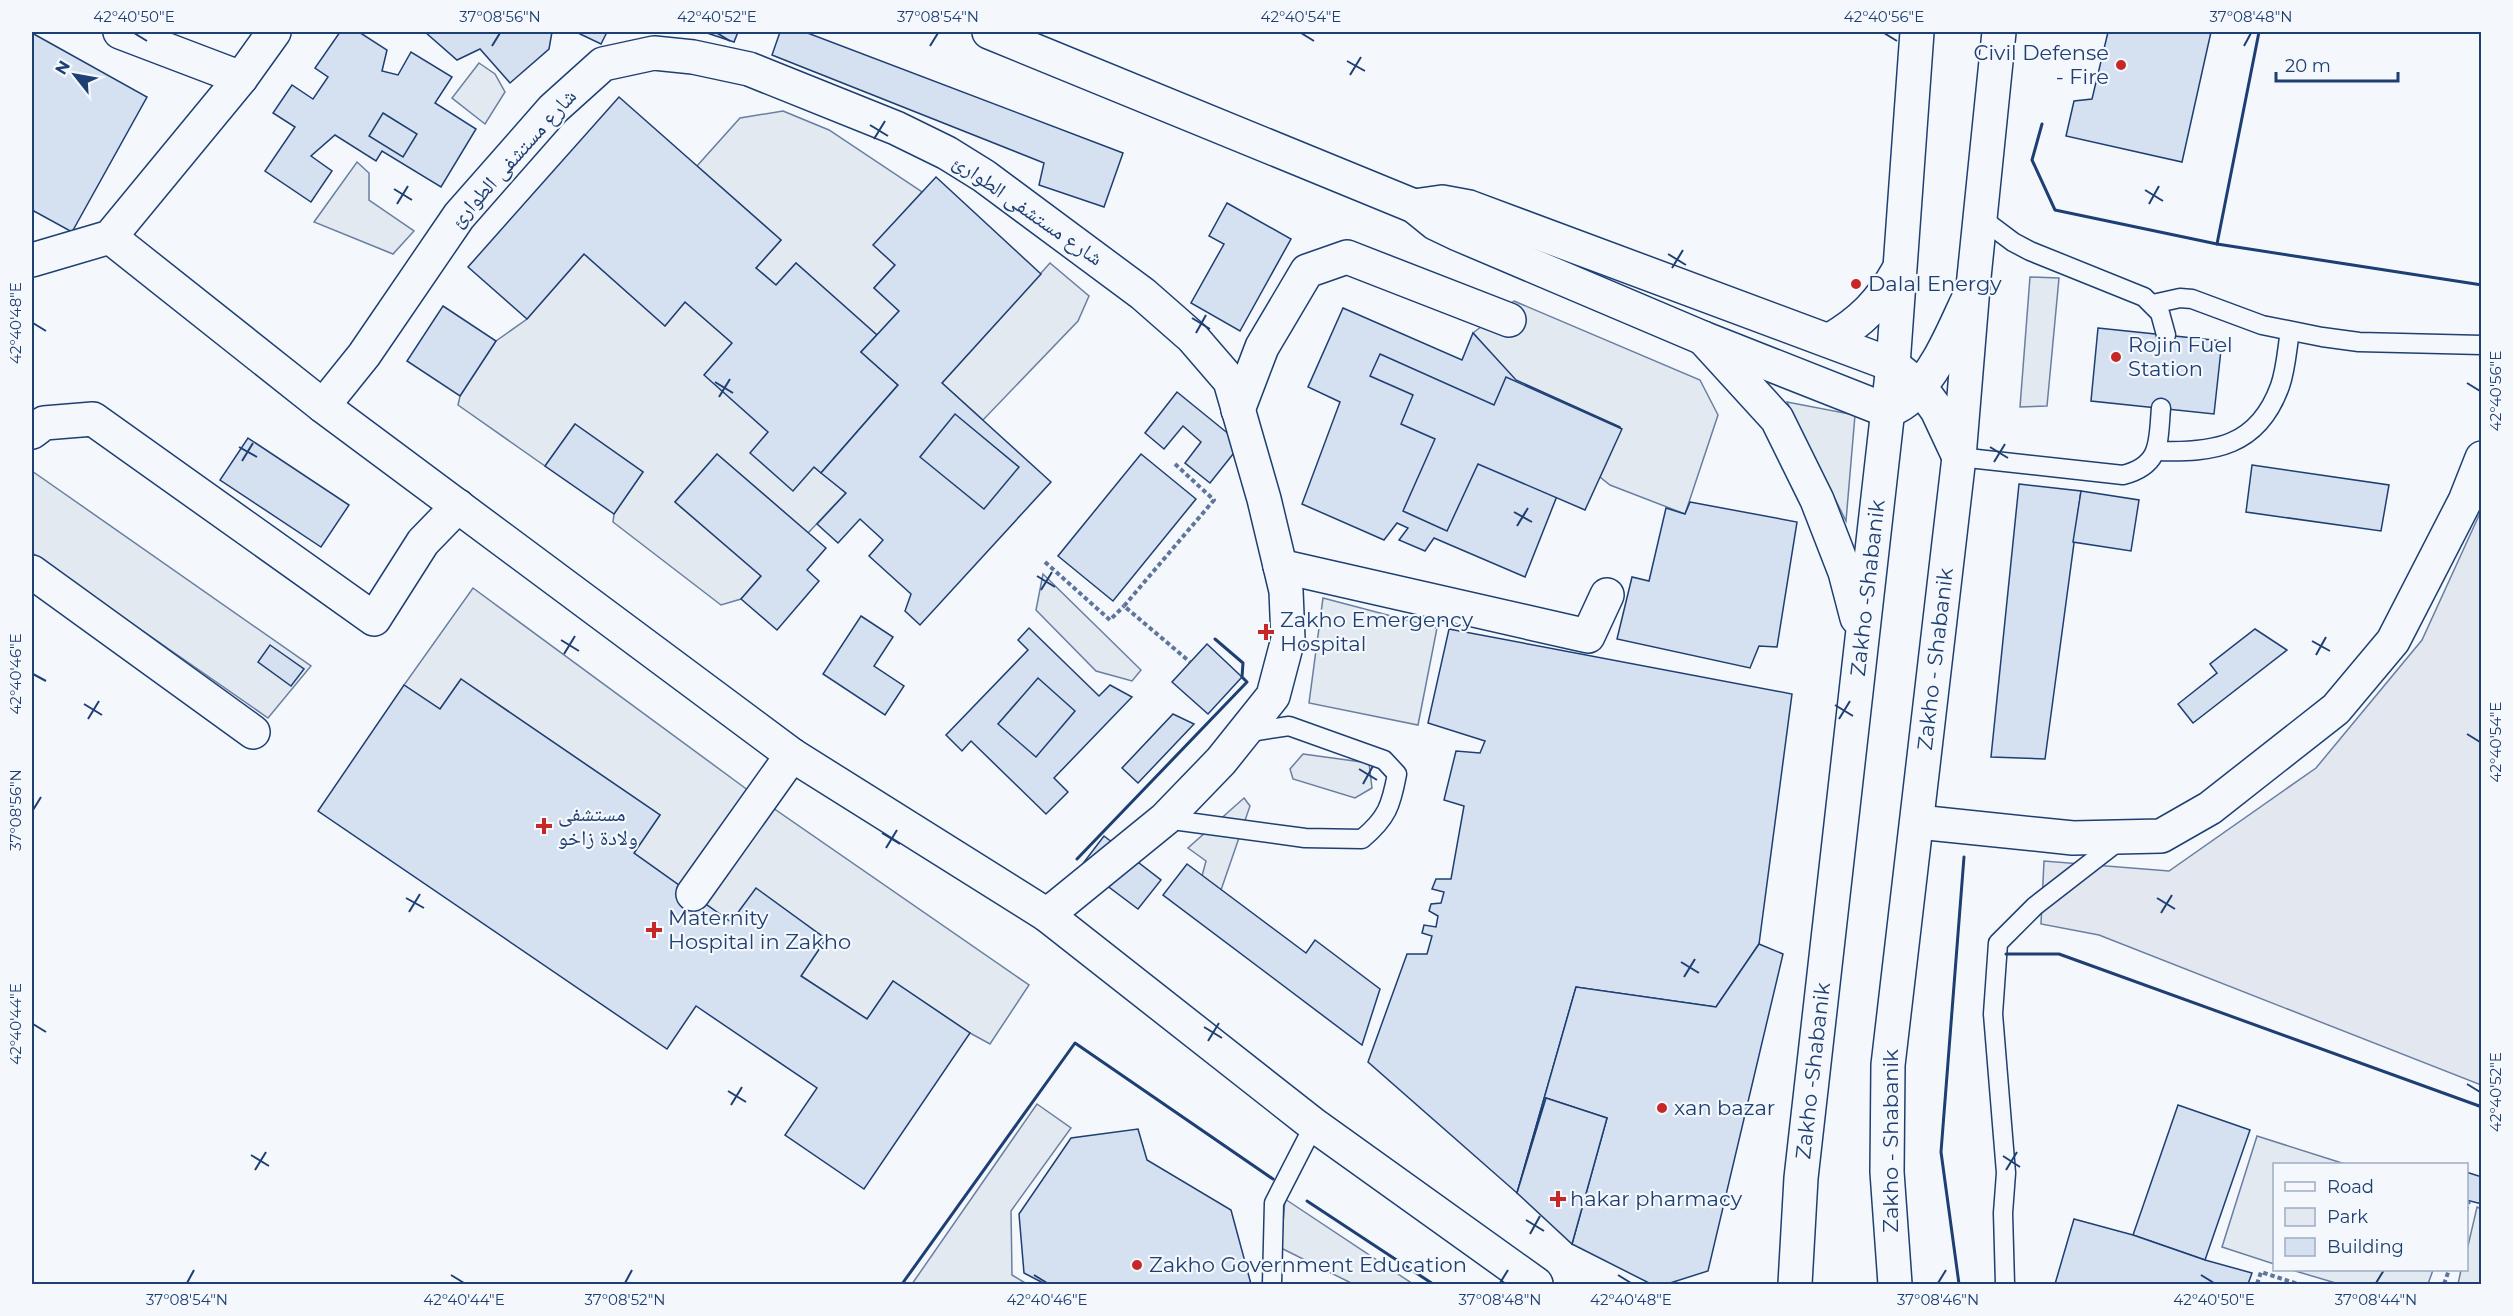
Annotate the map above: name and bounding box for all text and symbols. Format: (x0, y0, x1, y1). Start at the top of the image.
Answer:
text: 42°40'50"E (93, 7, 175, 26)
text: 37°08'56"N (459, 7, 541, 26)
text: 42°40'52"E (677, 7, 757, 26)
text: 37°08'54"N (897, 7, 979, 26)
text: 42°40'54"E (1261, 7, 1341, 26)
text: 42°40'56"E (1844, 7, 1924, 26)
text: 37°08'48"N (2210, 7, 2292, 26)
place label: Civil Defense - Fire (1974, 40, 2109, 89)
north arrow (45, 45, 105, 105)
scale bar (2276, 45, 2398, 83)
text: 20 m (2285, 55, 2331, 77)
text: N (51, 57, 74, 78)
marker: Civil Defense - Fire (2114, 58, 2128, 72)
street label: شارع مستشفى الطوارئ (444, 84, 582, 232)
street label: شارع مستشفى الطوارئ (948, 149, 1108, 271)
place label: Dalal Energy (1868, 271, 2002, 296)
marker: Dalal Energy (1849, 277, 1863, 291)
text: 42°40'48"E (6, 282, 25, 364)
place label: Rojin Fuel Station (2128, 332, 2233, 381)
marker: Rojin Fuel Station (2109, 350, 2123, 364)
text: 42°40'56"E (2486, 351, 2505, 431)
street label: Zakho -Shabanik (1845, 498, 1890, 678)
street label: Zakho - Shabanik (1912, 566, 1958, 752)
place label: Zakho Emergency Hospital (1280, 607, 1474, 656)
marker: Zakho Emergency Hospital (1257, 623, 1275, 641)
text: 42°40'46"E (6, 633, 25, 715)
text: 42°40'54"E (2486, 702, 2505, 782)
text: 37°08'56"N (6, 769, 25, 851)
place label: مستشفى ولادة زاخو (558, 801, 638, 850)
marker: مستشفى ولادة زاخو (535, 817, 553, 835)
place label: Maternity Hospital in Zakho (668, 905, 851, 954)
marker: Maternity Hospital in Zakho (645, 921, 663, 939)
street label: Zakho -Shabanik (1790, 981, 1835, 1160)
text: 42°40'44"E (6, 983, 25, 1065)
street label: Zakho - Shabanik (1878, 1049, 1903, 1233)
text: 42°40'52"E (2486, 1052, 2505, 1132)
place label: xan bazar (1674, 1095, 1775, 1120)
marker: xan bazar (1655, 1101, 1669, 1115)
legend (2273, 1163, 2468, 1271)
text: Road (2327, 1176, 2374, 1198)
place label: hakar pharmacy (1570, 1186, 1743, 1211)
marker: hakar pharmacy (1551, 1192, 1565, 1206)
text: Park (2327, 1206, 2368, 1228)
text: Building (2327, 1236, 2404, 1258)
place label: Zakho Government Education (1149, 1252, 1467, 1277)
marker: Zakho Government Education (1130, 1258, 1144, 1272)
text: 37°08'54"N (146, 1290, 228, 1309)
text: 42°40'44"E (423, 1290, 505, 1309)
text: 37°08'52"N (585, 1290, 665, 1309)
text: 42°40'46"E (1006, 1290, 1088, 1309)
text: 37°08'48"N (1459, 1290, 1541, 1309)
text: 42°40'48"E (1590, 1290, 1672, 1309)
text: 37°08'46"N (1897, 1290, 1979, 1309)
text: 42°40'50"E (2173, 1290, 2255, 1309)
text: 37°08'44"N (2335, 1290, 2417, 1309)

